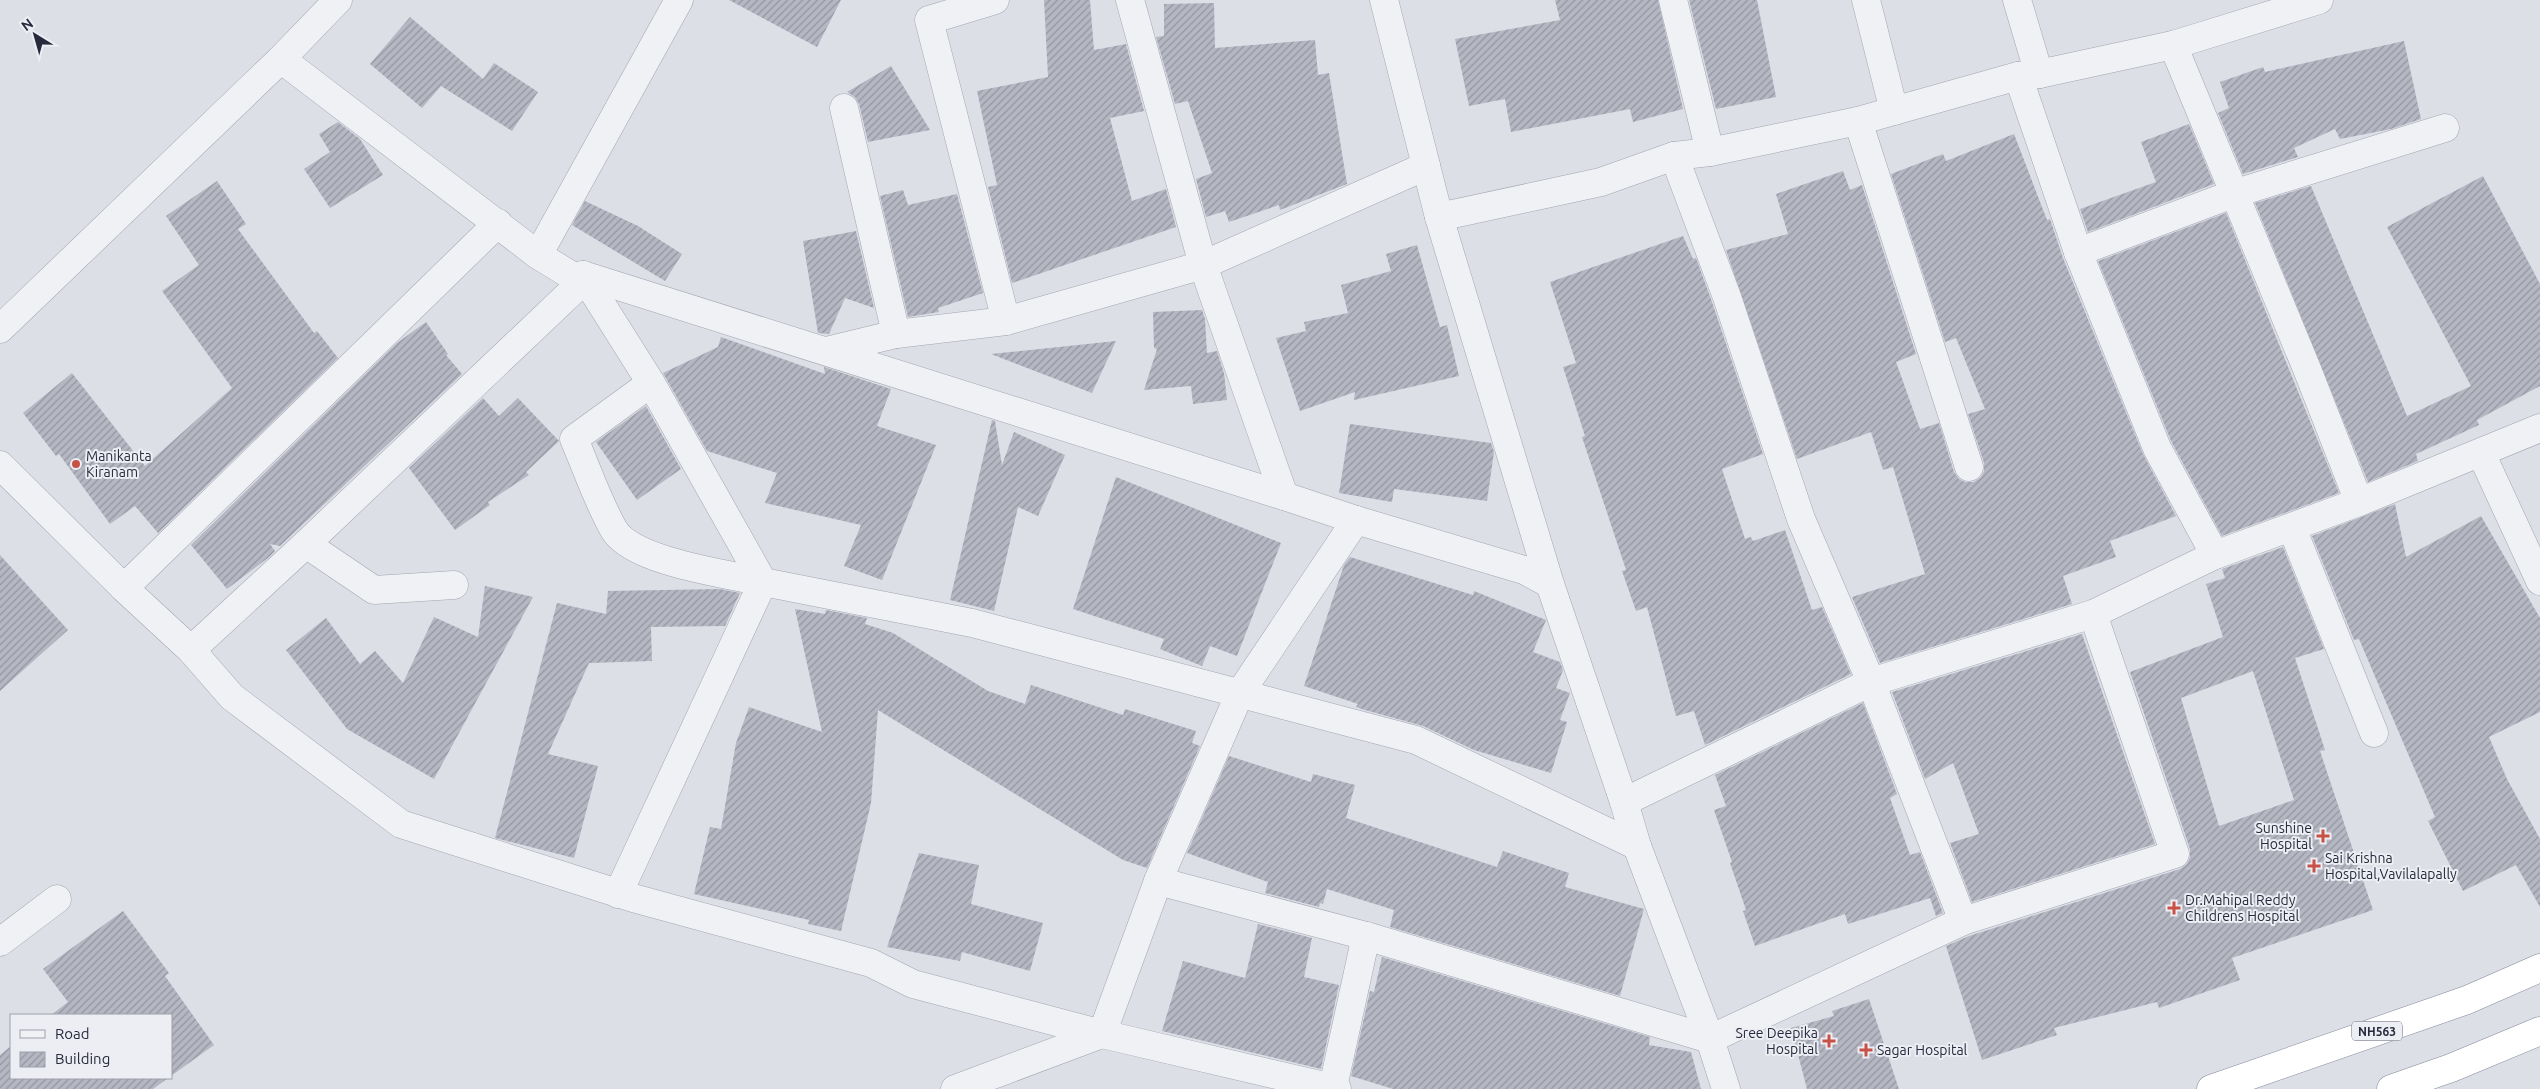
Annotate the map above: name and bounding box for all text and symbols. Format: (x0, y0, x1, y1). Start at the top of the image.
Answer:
north arrow (10, 10, 60, 60)
text: N (18, 15, 36, 34)
place label: Manikanta Kiranam (86, 448, 152, 480)
marker: Manikanta Kiranam (70, 458, 82, 470)
place label: Sunshine Hospital (2255, 820, 2312, 852)
marker: Sunshine Hospital (2316, 829, 2330, 843)
place label: Sai Krishna Hospital,Vavilalapally (2325, 850, 2457, 882)
marker: Sai Krishna Hospital,Vavilalapally (2307, 859, 2321, 873)
place label: Dr.Mahipal Reddy Childrens Hospital (2185, 892, 2299, 924)
marker: Dr.Mahipal Reddy Childrens Hospital (2167, 901, 2181, 915)
legend (10, 1014, 172, 1079)
road number: NH563 (2352, 1021, 2402, 1040)
text: Road (55, 1025, 90, 1042)
place label: Sree Deepika Hospital (1736, 1025, 1818, 1057)
marker: Sree Deepika Hospital (1822, 1034, 1836, 1048)
place label: Sagar Hospital (1877, 1042, 1968, 1058)
marker: Sagar Hospital (1859, 1043, 1873, 1057)
text: Building (55, 1050, 110, 1067)

